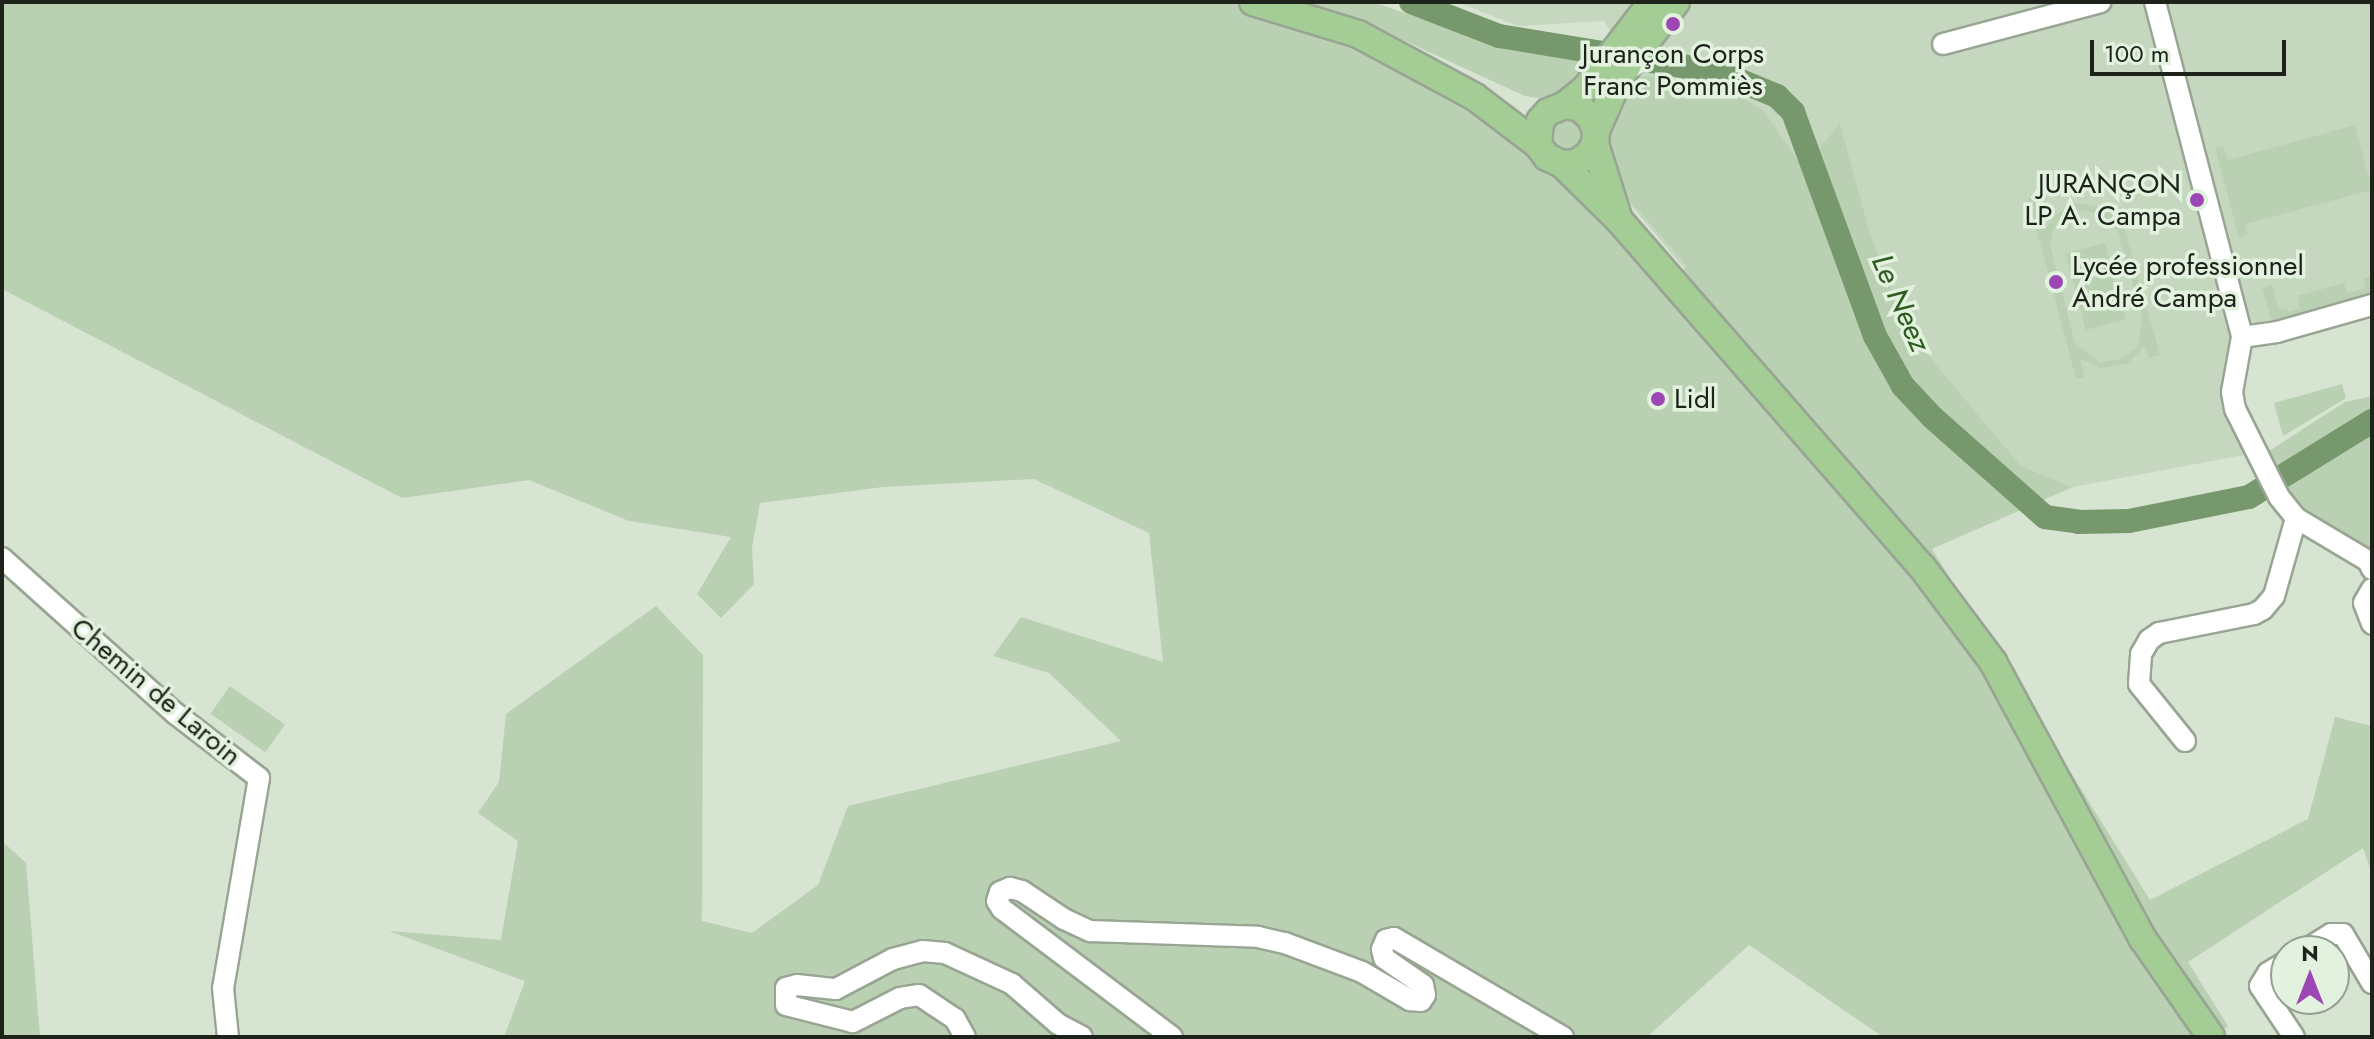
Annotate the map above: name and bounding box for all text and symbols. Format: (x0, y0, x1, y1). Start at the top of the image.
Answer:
marker: Jurançon Corps Franc Pommiès (1664, 15, 1682, 33)
scale bar (2094, 24, 2290, 74)
text: 100 m (2104, 36, 2170, 71)
place label: Jurançon Corps Franc Pommiès (1582, 37, 1764, 103)
place label: JURANÇON LP A. Campa (2025, 167, 2181, 233)
marker: JURANÇON LP A. Campa (2188, 191, 2206, 209)
water label: Le Neez (1864, 249, 1938, 357)
place label: Lycée professionnel André Campa (2072, 249, 2304, 315)
marker: Lycée professionnel André Campa (2047, 273, 2065, 291)
place label: Lidl (1674, 382, 1716, 416)
marker: Lidl (1649, 390, 1667, 408)
street label: Chemin de Laroin (64, 611, 248, 773)
north arrow (2270, 935, 2350, 1015)
text: N (2301, 937, 2319, 969)

